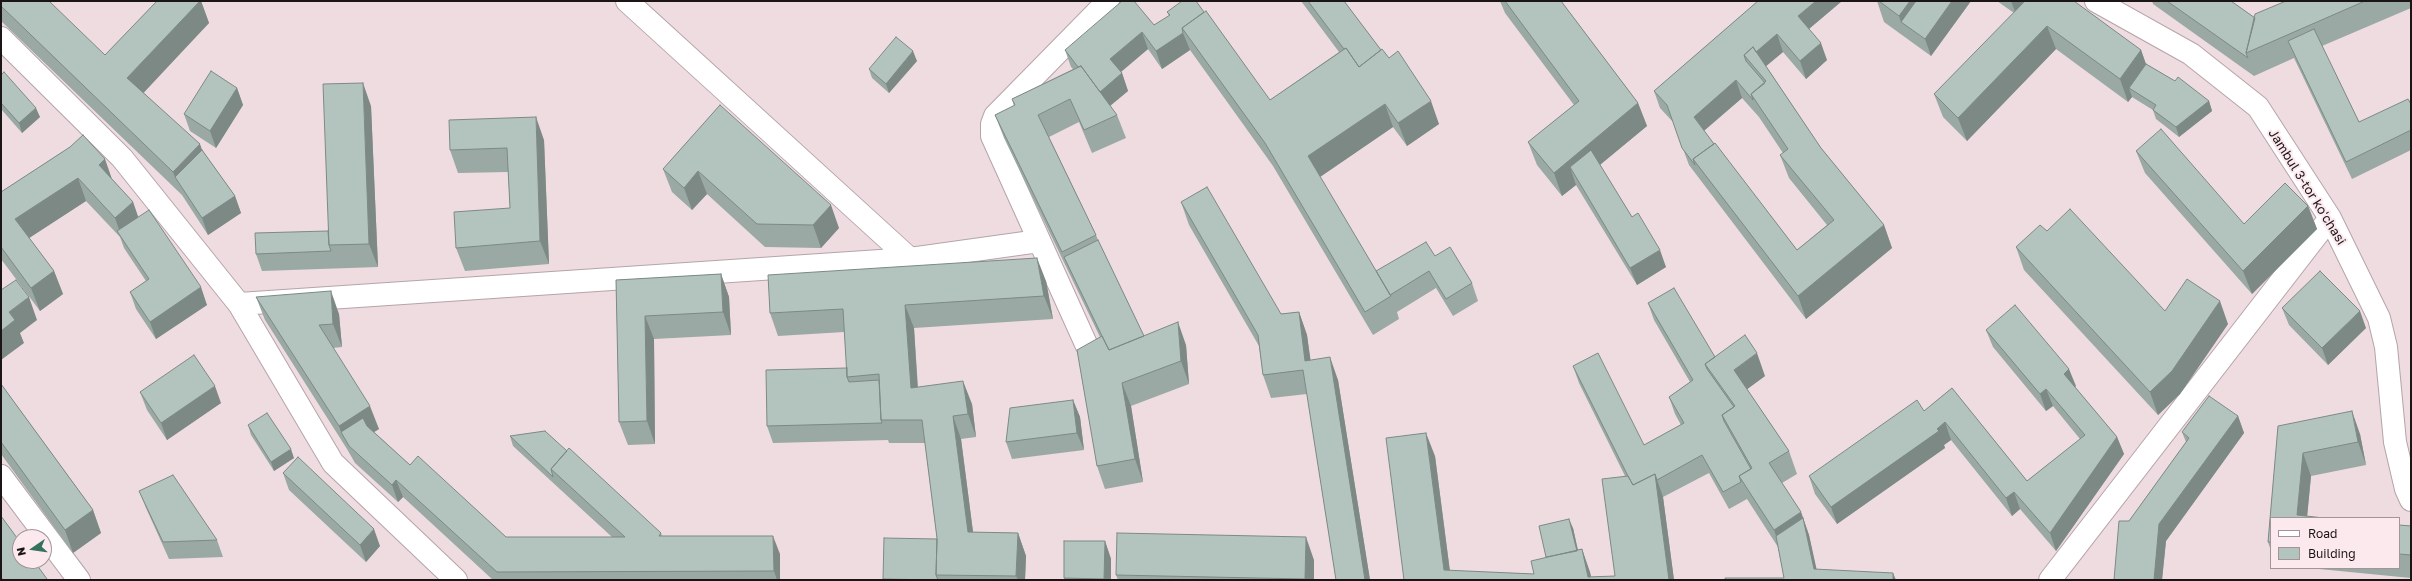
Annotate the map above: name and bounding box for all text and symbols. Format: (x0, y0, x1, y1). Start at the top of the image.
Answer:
street label: Jambul 3-tor koʻchasi (2265, 126, 2349, 248)
legend (2270, 517, 2400, 569)
text: Road (2308, 526, 2337, 541)
north arrow (12, 529, 52, 569)
text: N (14, 546, 28, 557)
text: Building (2308, 546, 2356, 561)

